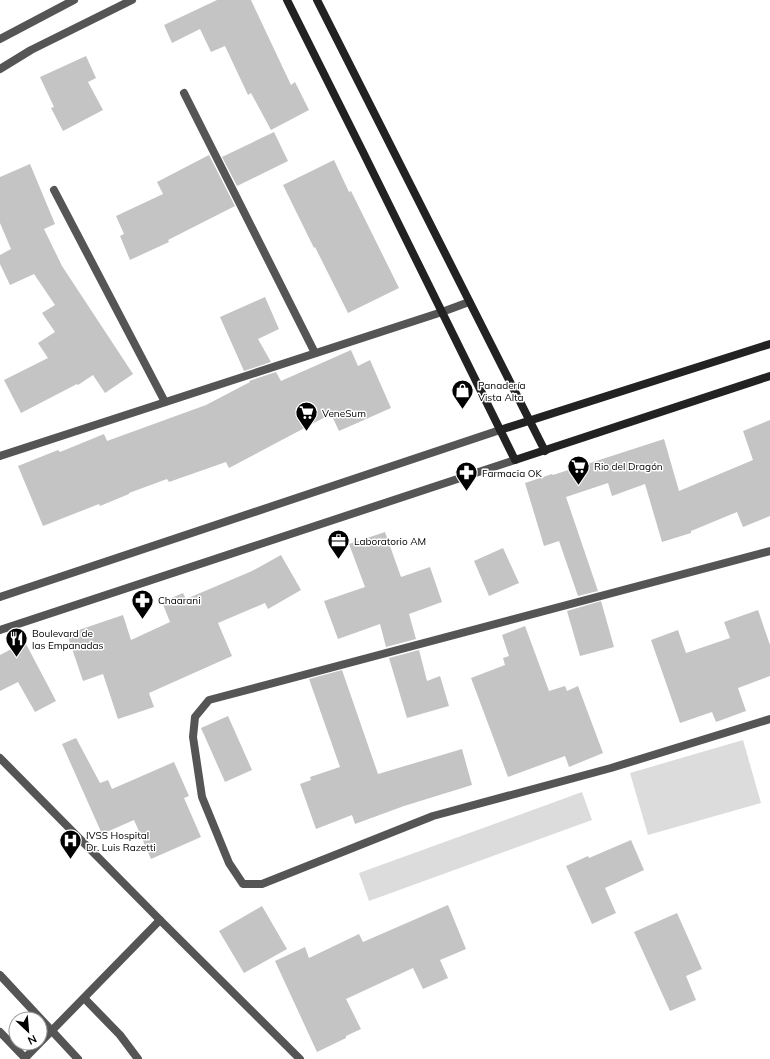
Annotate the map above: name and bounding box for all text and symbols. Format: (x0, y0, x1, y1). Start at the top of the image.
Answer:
shop icon: Panadería Vista Alta (449, 378, 475, 411)
place label: Panadería Vista Alta (478, 379, 526, 404)
supermarket icon: VeneSum (293, 400, 319, 433)
place label: VeneSum (322, 407, 366, 420)
supermarket icon: Rio del Dragón (565, 453, 591, 486)
pharmacy icon: Farmacia OK (454, 460, 480, 493)
place label: Rio del Dragón (594, 460, 663, 473)
place label: Farmacia OK (482, 467, 542, 480)
office icon: Laboratorio AM (326, 528, 352, 561)
place label: Laboratorio AM (354, 535, 426, 548)
pharmacy icon: Chaarani (130, 587, 156, 620)
place label: Chaarani (158, 594, 201, 607)
restaurant icon: Boulevard de las Empanadas (4, 626, 30, 659)
place label: Boulevard de las Empanadas (32, 627, 103, 652)
hospital icon: IVSS Hospital Dr. Luis Razetti (57, 828, 83, 861)
place label: IVSS Hospital Dr. Luis Razetti (86, 829, 156, 854)
north arrow (8, 1011, 48, 1051)
text: N (26, 1032, 39, 1048)

